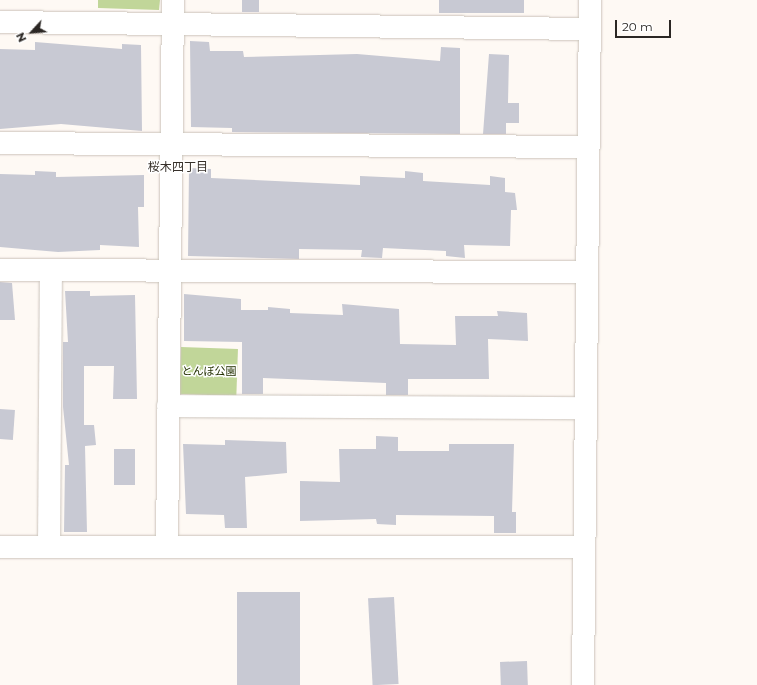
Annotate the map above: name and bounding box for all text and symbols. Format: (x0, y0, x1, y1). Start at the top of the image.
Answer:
north arrow (12, 12, 52, 52)
scale bar (617, 12, 673, 38)
text: 20 m (622, 19, 653, 34)
text: N (13, 30, 29, 44)
district label: 桜木四丁目 (148, 160, 208, 174)
park label: とんぼ公園 (182, 364, 236, 378)

